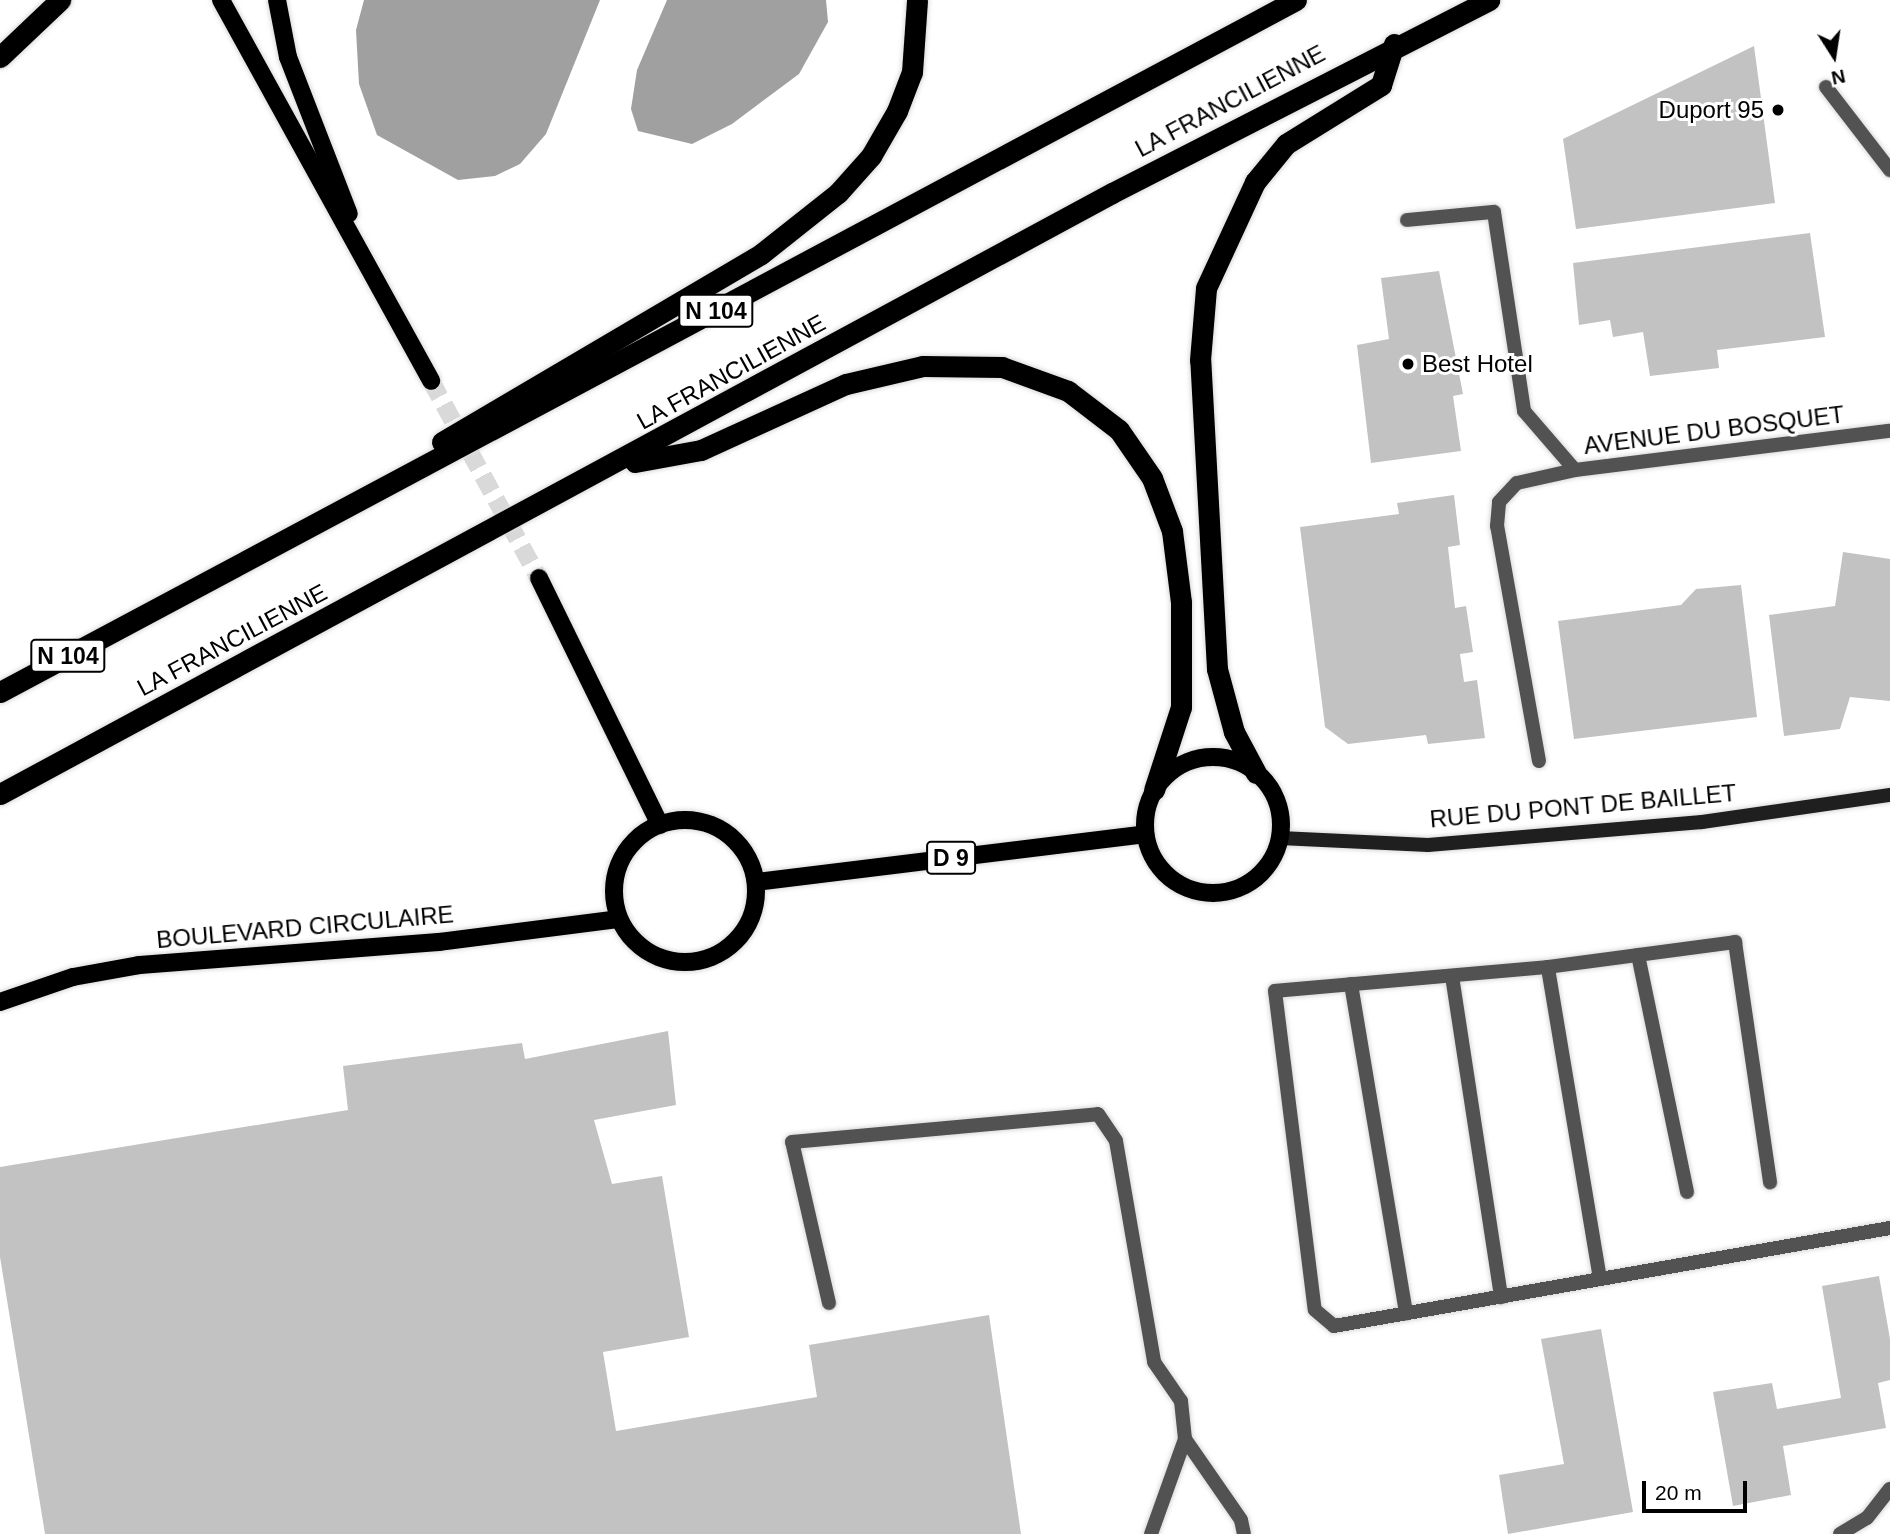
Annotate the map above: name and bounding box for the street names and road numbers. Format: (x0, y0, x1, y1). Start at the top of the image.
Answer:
street label: LA FRANCILIENNE (1130, 39, 1330, 163)
road number: N 104 (678, 292, 754, 330)
street label: LA FRANCILIENNE (631, 308, 831, 436)
street label: AVENUE DU BOSQUET (1582, 400, 1846, 460)
street label: LA FRANCILIENNE (132, 578, 332, 702)
road number: N 104 (29, 636, 106, 676)
street label: RUE DU PONT DE BAILLET (1428, 778, 1738, 834)
road number: D 9 (925, 838, 977, 878)
street label: BOULEVARD CIRCULAIRE (155, 900, 455, 954)

